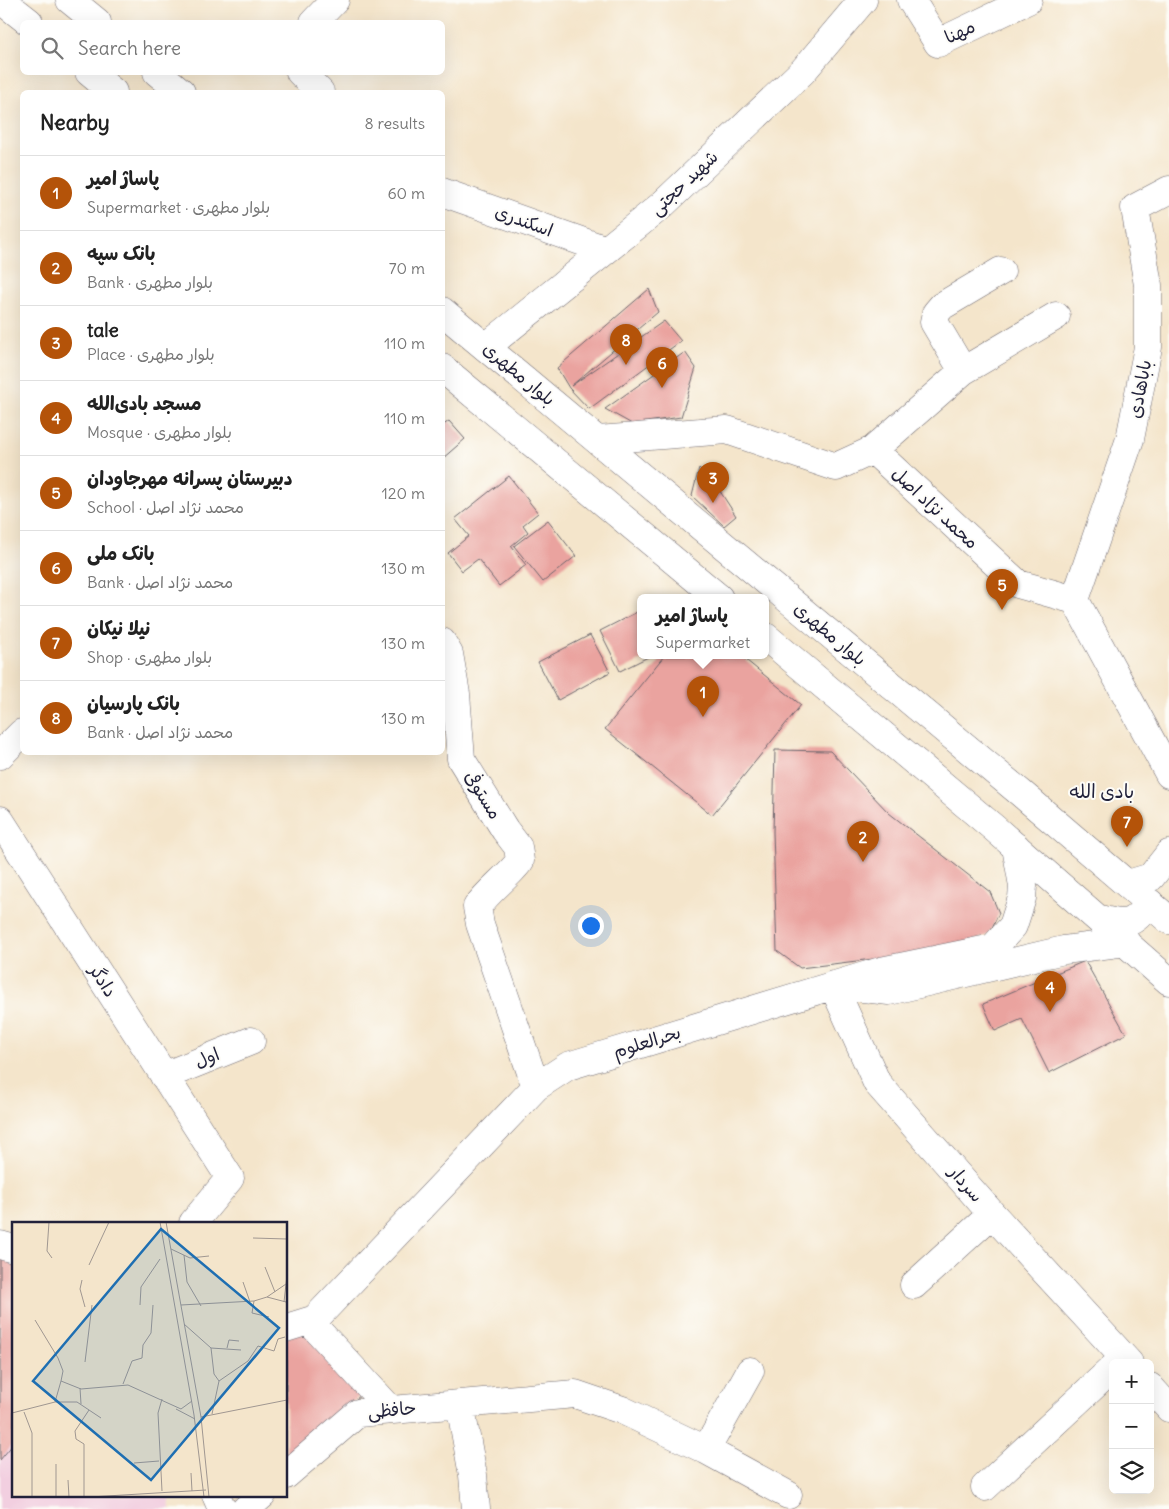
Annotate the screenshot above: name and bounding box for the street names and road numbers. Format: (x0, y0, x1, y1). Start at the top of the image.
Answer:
street label: مهنا (941, 15, 979, 49)
street label: شهید حجتی (645, 145, 723, 220)
street label: اسکندری (492, 199, 556, 242)
street label: بلوار مطهری (478, 337, 560, 411)
street label: باباهادی (1123, 358, 1156, 420)
street label: محمد نژاد اصل (887, 462, 983, 554)
street label: بلوار مطهری (789, 597, 871, 671)
street label: مستوفی (460, 766, 507, 823)
street label: دادگر (83, 959, 122, 1001)
street label: بحرالعلوم (610, 1020, 684, 1066)
street label: اول (191, 1042, 223, 1073)
street label: سردار (943, 1159, 989, 1207)
street label: حافظی (367, 1396, 417, 1423)

